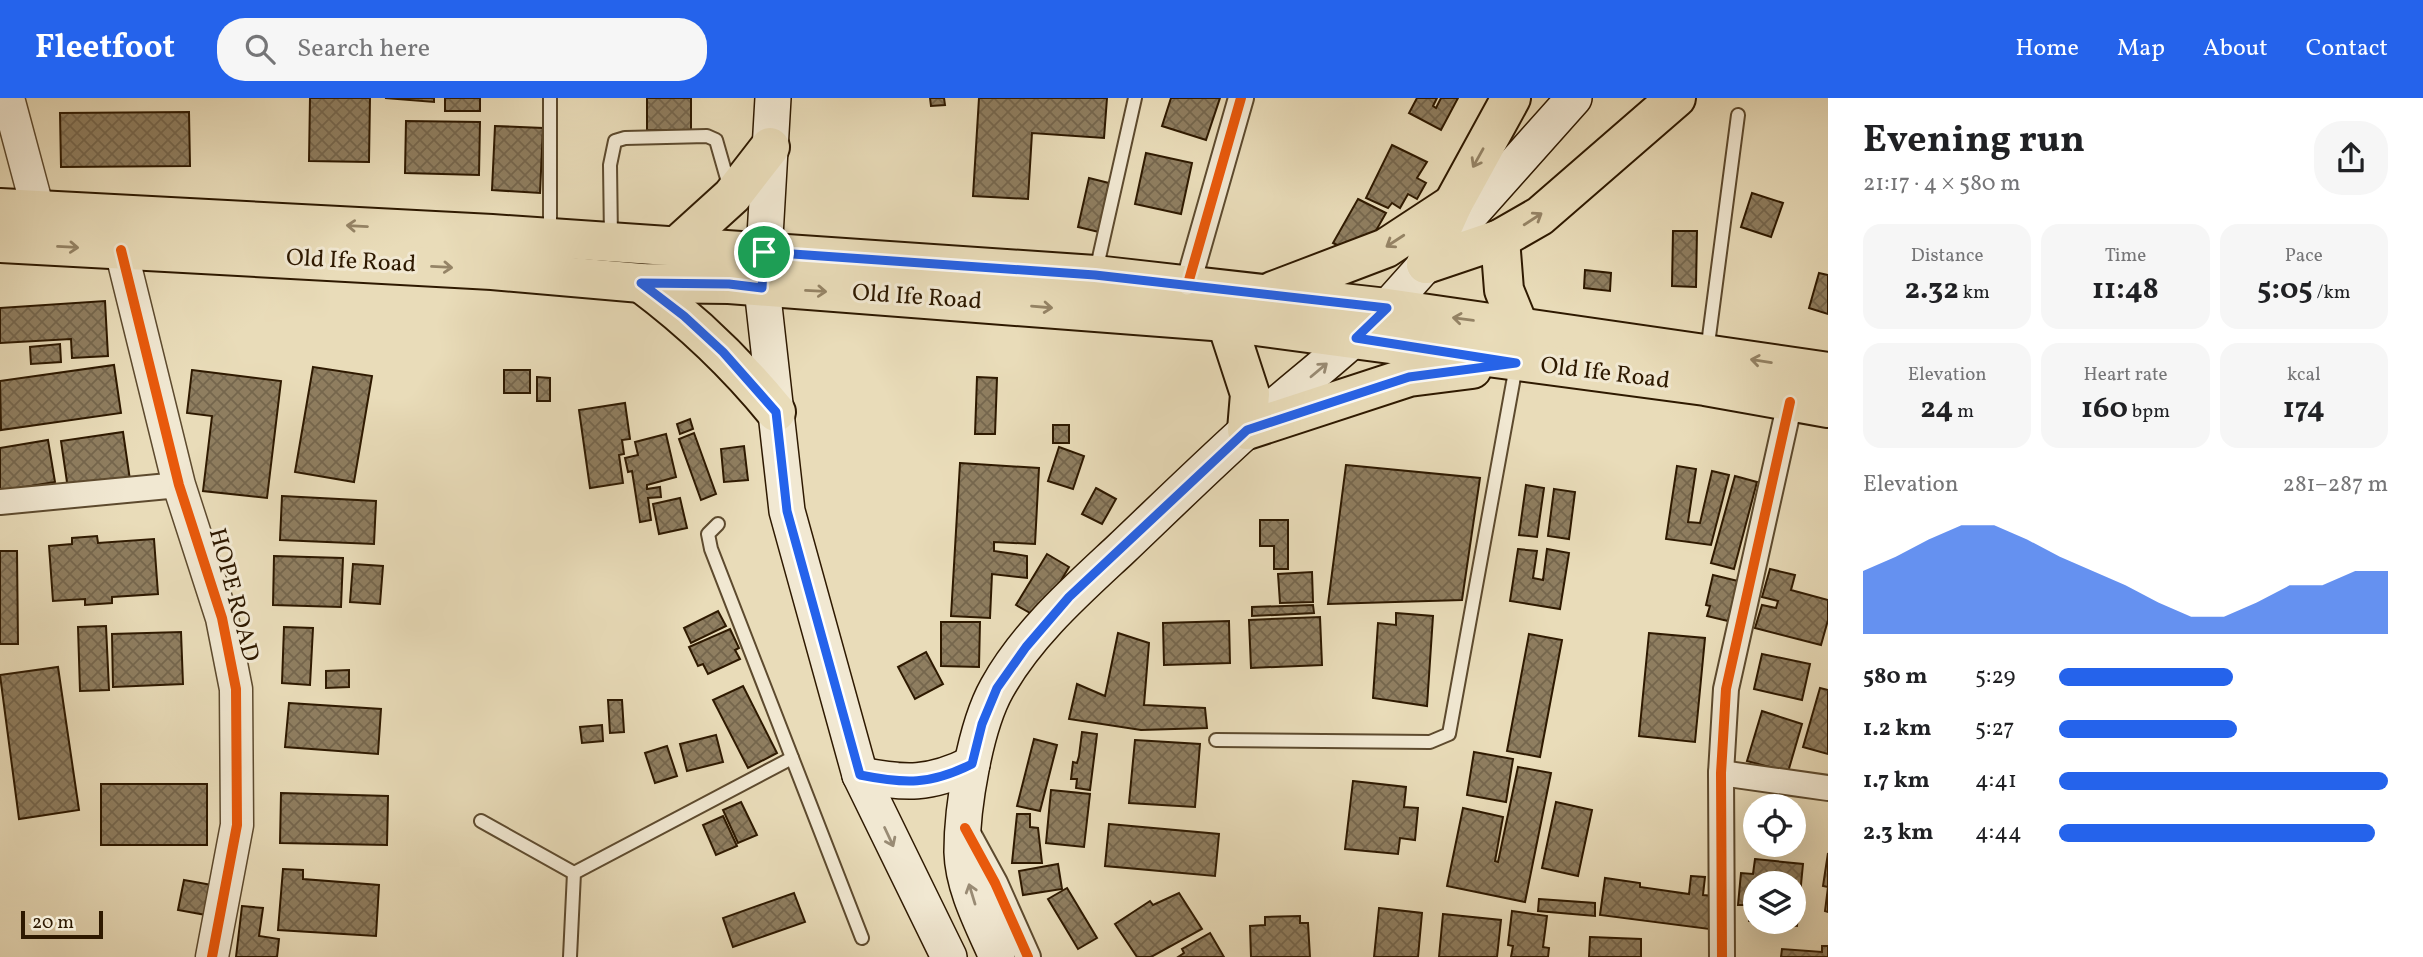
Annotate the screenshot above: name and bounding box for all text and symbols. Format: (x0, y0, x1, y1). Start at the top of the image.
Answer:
search box (217, 18, 707, 81)
text: Fleetfoot (35, 26, 175, 72)
icon: search (241, 30, 279, 68)
text: Search here (297, 31, 430, 67)
text: Home (2015, 32, 2079, 66)
text: Map (2117, 32, 2165, 66)
text: About (2203, 32, 2268, 66)
text: Contact (2306, 32, 2388, 66)
text: Evening run (1863, 115, 2085, 168)
button: share (2314, 121, 2388, 195)
one-way arrow (1471, 147, 1485, 167)
text: 21:17 · 4 × 580 m (1863, 168, 2021, 200)
one-way arrow (1523, 212, 1543, 226)
one-way arrow (346, 220, 369, 233)
pin (734, 222, 794, 282)
icon: arrive (745, 233, 783, 271)
one-way arrow (1386, 235, 1406, 249)
one-way arrow (56, 240, 79, 253)
street label: Old Ife Road (285, 242, 417, 282)
text: Distance (1911, 243, 1984, 269)
text: Time (2105, 243, 2146, 269)
text: Pace (2285, 243, 2323, 269)
one-way arrow (430, 261, 453, 274)
text: 2.32 (1904, 269, 1959, 311)
text: 11:48 (2092, 269, 2159, 311)
text: 5:05 (2257, 269, 2313, 311)
street label: Old Ife Road (851, 277, 983, 319)
text: km (1959, 280, 1990, 306)
text: /km (2313, 280, 2351, 306)
one-way arrow (804, 285, 826, 298)
one-way arrow (1031, 301, 1053, 314)
one-way arrow (1452, 312, 1474, 325)
street label: Old Ife Road (1538, 349, 1672, 399)
one-way arrow (1750, 354, 1773, 367)
one-way arrow (1309, 362, 1327, 378)
text: Elevation (1908, 362, 1987, 388)
text: Heart rate (2084, 362, 2167, 388)
text: kcal (2287, 362, 2321, 388)
text: 24 (1920, 388, 1954, 430)
text: 160 (2081, 388, 2128, 430)
text: 174 (2283, 388, 2325, 430)
text: m (1954, 399, 1974, 425)
text: bpm (2128, 399, 2170, 425)
text: Elevation (1863, 469, 1959, 501)
text: 281–287 m (2283, 469, 2388, 501)
street label: HOPE ROAD (199, 525, 267, 665)
text: 580 m (1863, 661, 1928, 693)
text: 5:29 (1975, 661, 2016, 693)
text: 1.2 km (1863, 713, 1932, 745)
text: 5:27 (1975, 713, 2014, 745)
text: 1.7 km (1863, 765, 1930, 797)
text: 4:41 (1975, 765, 2017, 797)
map controls (1743, 794, 1806, 934)
button: locate (1743, 794, 1806, 857)
text: 2.3 km (1863, 817, 1934, 849)
text: 4:44 (1975, 817, 2022, 849)
one-way arrow (883, 826, 896, 847)
button: layers (1743, 871, 1806, 934)
one-way arrow (964, 883, 977, 905)
scale bar (21, 908, 103, 940)
text: 20 m (32, 910, 74, 936)

